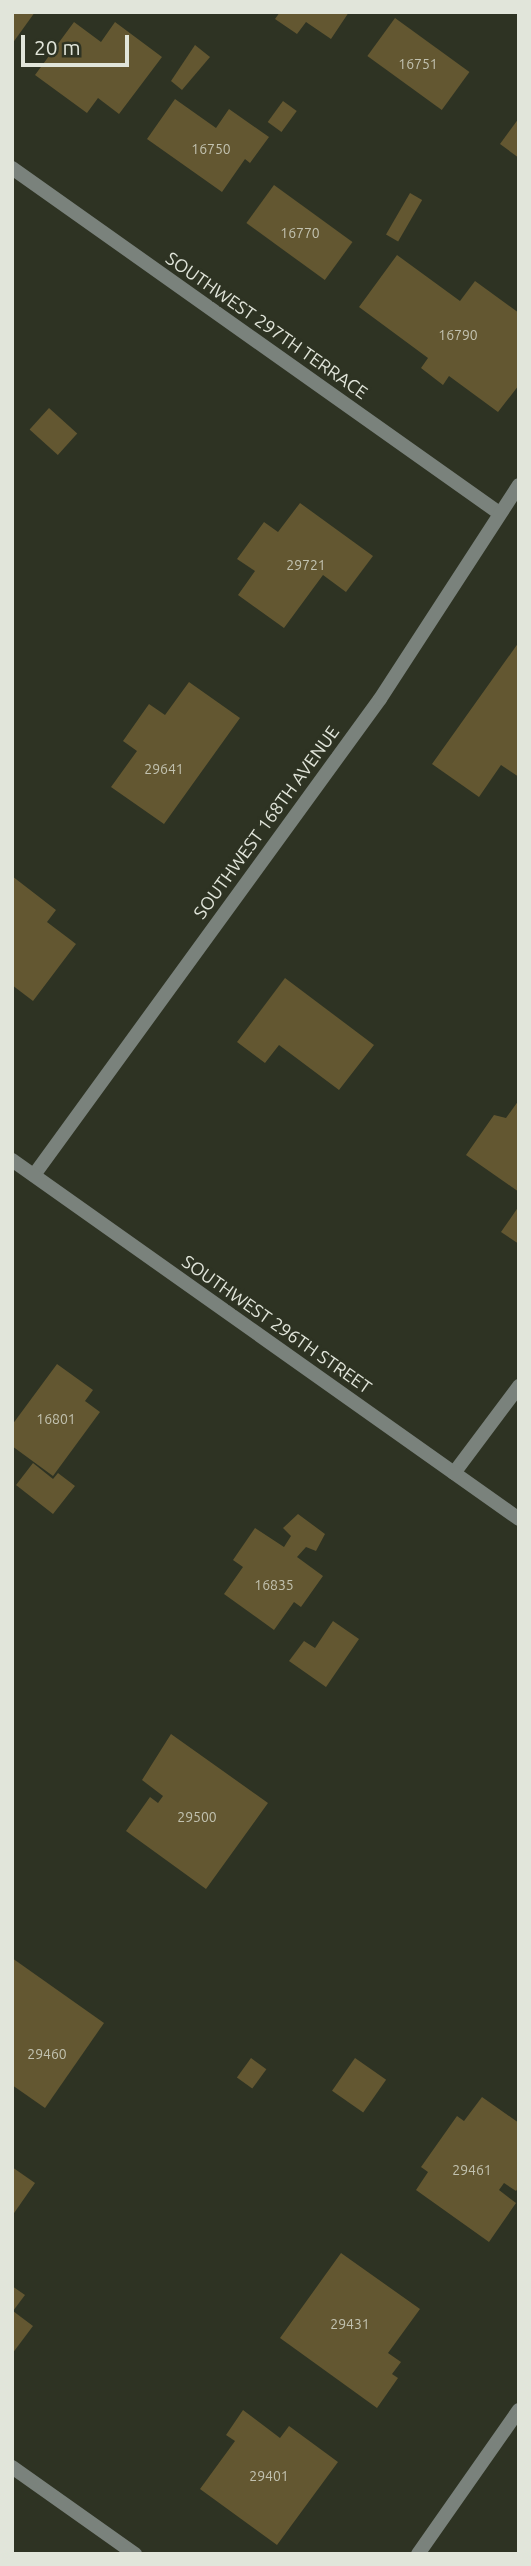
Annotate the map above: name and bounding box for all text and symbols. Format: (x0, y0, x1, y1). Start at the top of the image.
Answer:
scale bar (24, 21, 133, 65)
text: 20 m (34, 35, 81, 59)
house number: 16751 (398, 56, 438, 72)
house number: 16750 (191, 141, 231, 157)
house number: 16770 (280, 225, 320, 241)
street label: SOUTHWEST 297TH TERRACE (162, 247, 372, 403)
house number: 16790 (438, 327, 478, 343)
house number: 29721 (286, 557, 326, 573)
street label: SOUTHWEST 168TH AVENUE (189, 721, 343, 923)
house number: 29641 (144, 761, 184, 777)
street label: SOUTHWEST 296TH STREET (178, 1250, 376, 1398)
house number: 16801 (36, 1411, 76, 1427)
house number: 16835 (254, 1577, 294, 1593)
house number: 29500 (177, 1809, 217, 1825)
house number: 29460 (27, 2046, 67, 2062)
house number: 29461 (452, 2162, 492, 2178)
house number: 29431 (330, 2316, 370, 2332)
house number: 29401 (249, 2468, 289, 2484)

